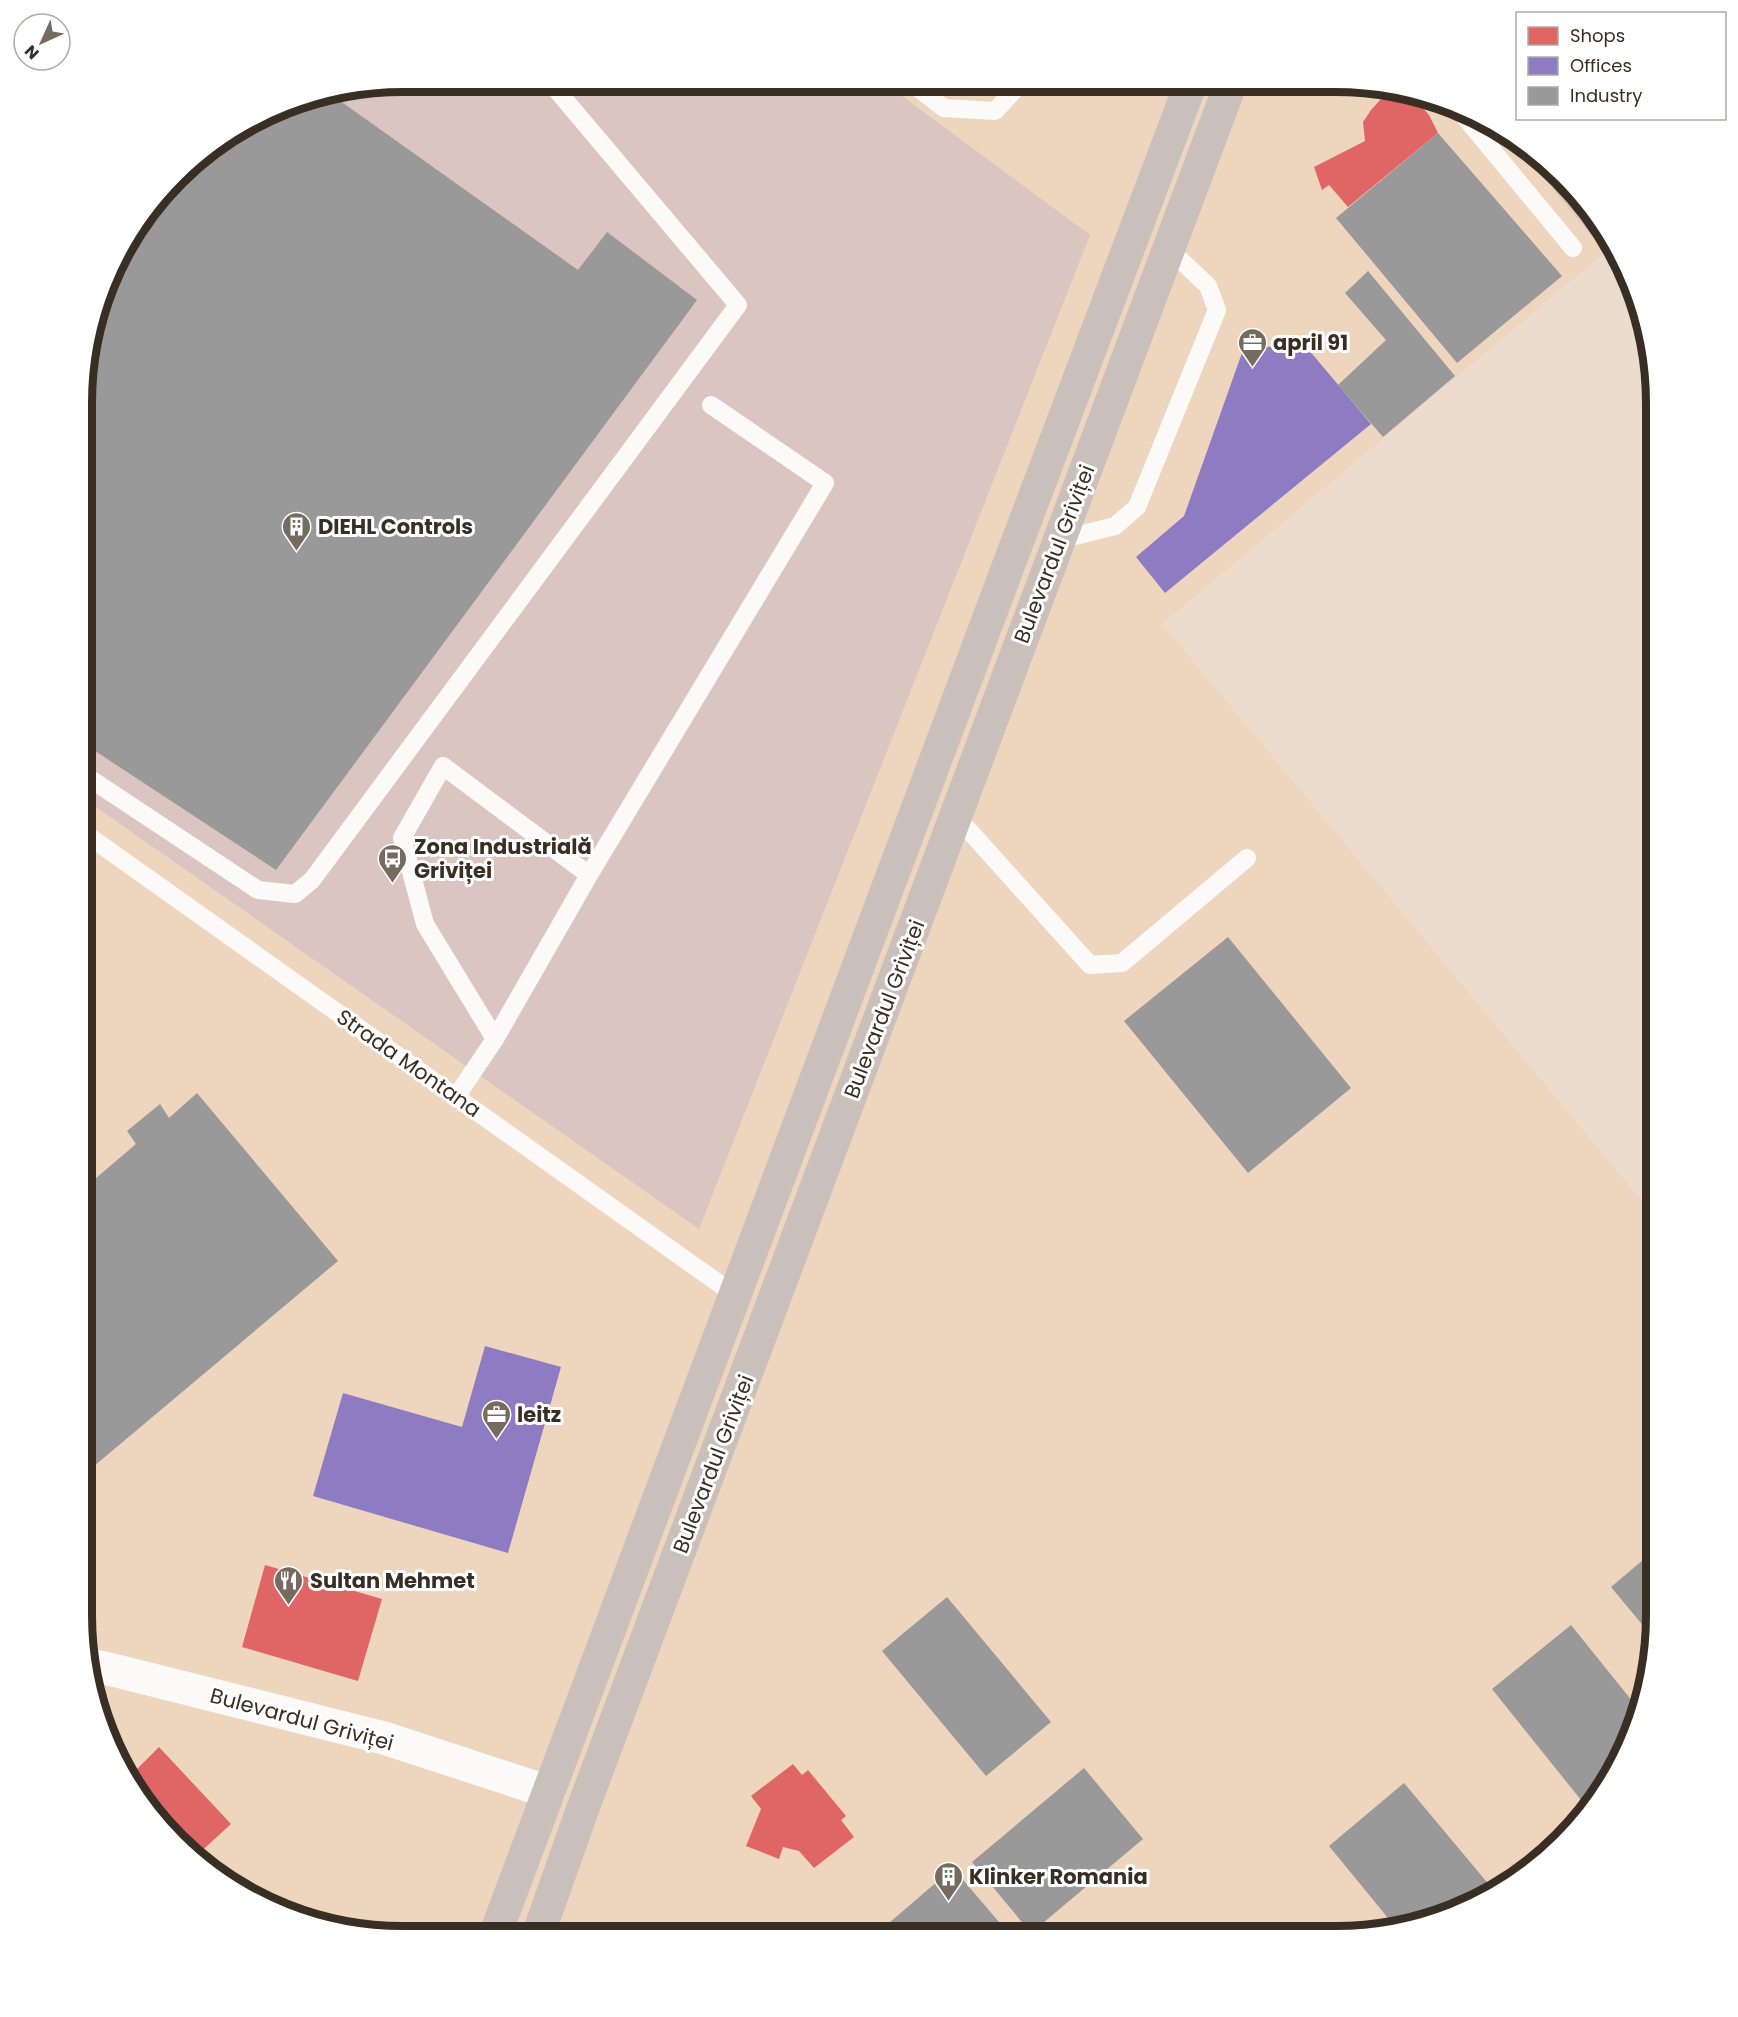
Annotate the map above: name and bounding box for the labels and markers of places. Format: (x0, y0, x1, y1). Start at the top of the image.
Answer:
office icon: april 91 (1236, 326, 1268, 368)
place label: april 91 (1273, 328, 1348, 357)
building icon: DIEHL Controls (281, 510, 313, 552)
place label: DIEHL Controls (318, 512, 473, 541)
place label: Zona Industrială Griviței (414, 832, 592, 885)
bus stop icon: Zona Industrială Griviței (377, 842, 409, 884)
office icon: leitz (480, 1398, 512, 1440)
place label: leitz (517, 1400, 561, 1429)
restaurant icon: Sultan Mehmet (273, 1564, 305, 1606)
place label: Sultan Mehmet (310, 1566, 475, 1595)
building icon: Klinker Romania (932, 1860, 964, 1902)
place label: Klinker Romania (969, 1862, 1148, 1891)

